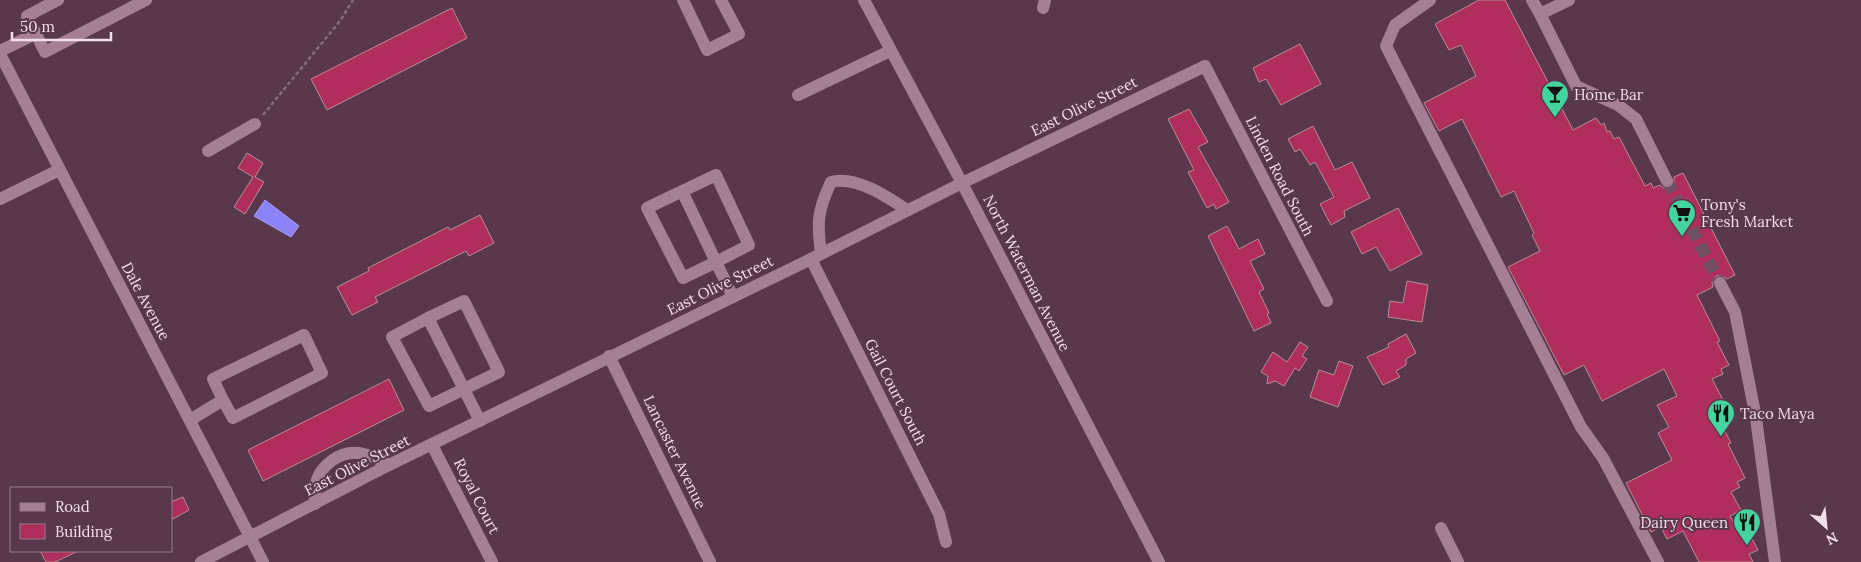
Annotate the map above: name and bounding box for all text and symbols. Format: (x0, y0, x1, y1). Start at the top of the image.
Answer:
scale bar (12, 10, 111, 42)
text: 50 m (20, 17, 55, 36)
street label: East Olive Street (1028, 72, 1140, 140)
bar icon: Home Bar (1540, 79, 1570, 118)
place label: Home Bar (1574, 85, 1644, 104)
street label: Linden Road South (1242, 113, 1318, 239)
street label: North Waterman Avenue (979, 192, 1075, 354)
place label: Tony's Fresh Market (1701, 195, 1793, 231)
supermarket icon: Tony's Fresh Market (1667, 198, 1697, 237)
street label: East Olive Street (664, 251, 776, 319)
street label: Dale Avenue (117, 259, 175, 343)
street label: Gail Court South (861, 336, 931, 448)
street label: Lancaster Avenue (639, 392, 711, 512)
restaurant icon: Taco Maya (1706, 398, 1736, 437)
place label: Taco Maya (1740, 404, 1815, 423)
street label: East Olive Street (301, 430, 413, 500)
street label: Royal Court (450, 455, 504, 537)
legend (10, 487, 172, 552)
text: Road (55, 497, 90, 516)
north arrow (1801, 502, 1851, 552)
restaurant icon: Dairy Queen (1732, 507, 1762, 546)
place label: Dairy Queen (1640, 513, 1728, 532)
text: Building (55, 522, 113, 541)
text: N (1823, 528, 1841, 549)

